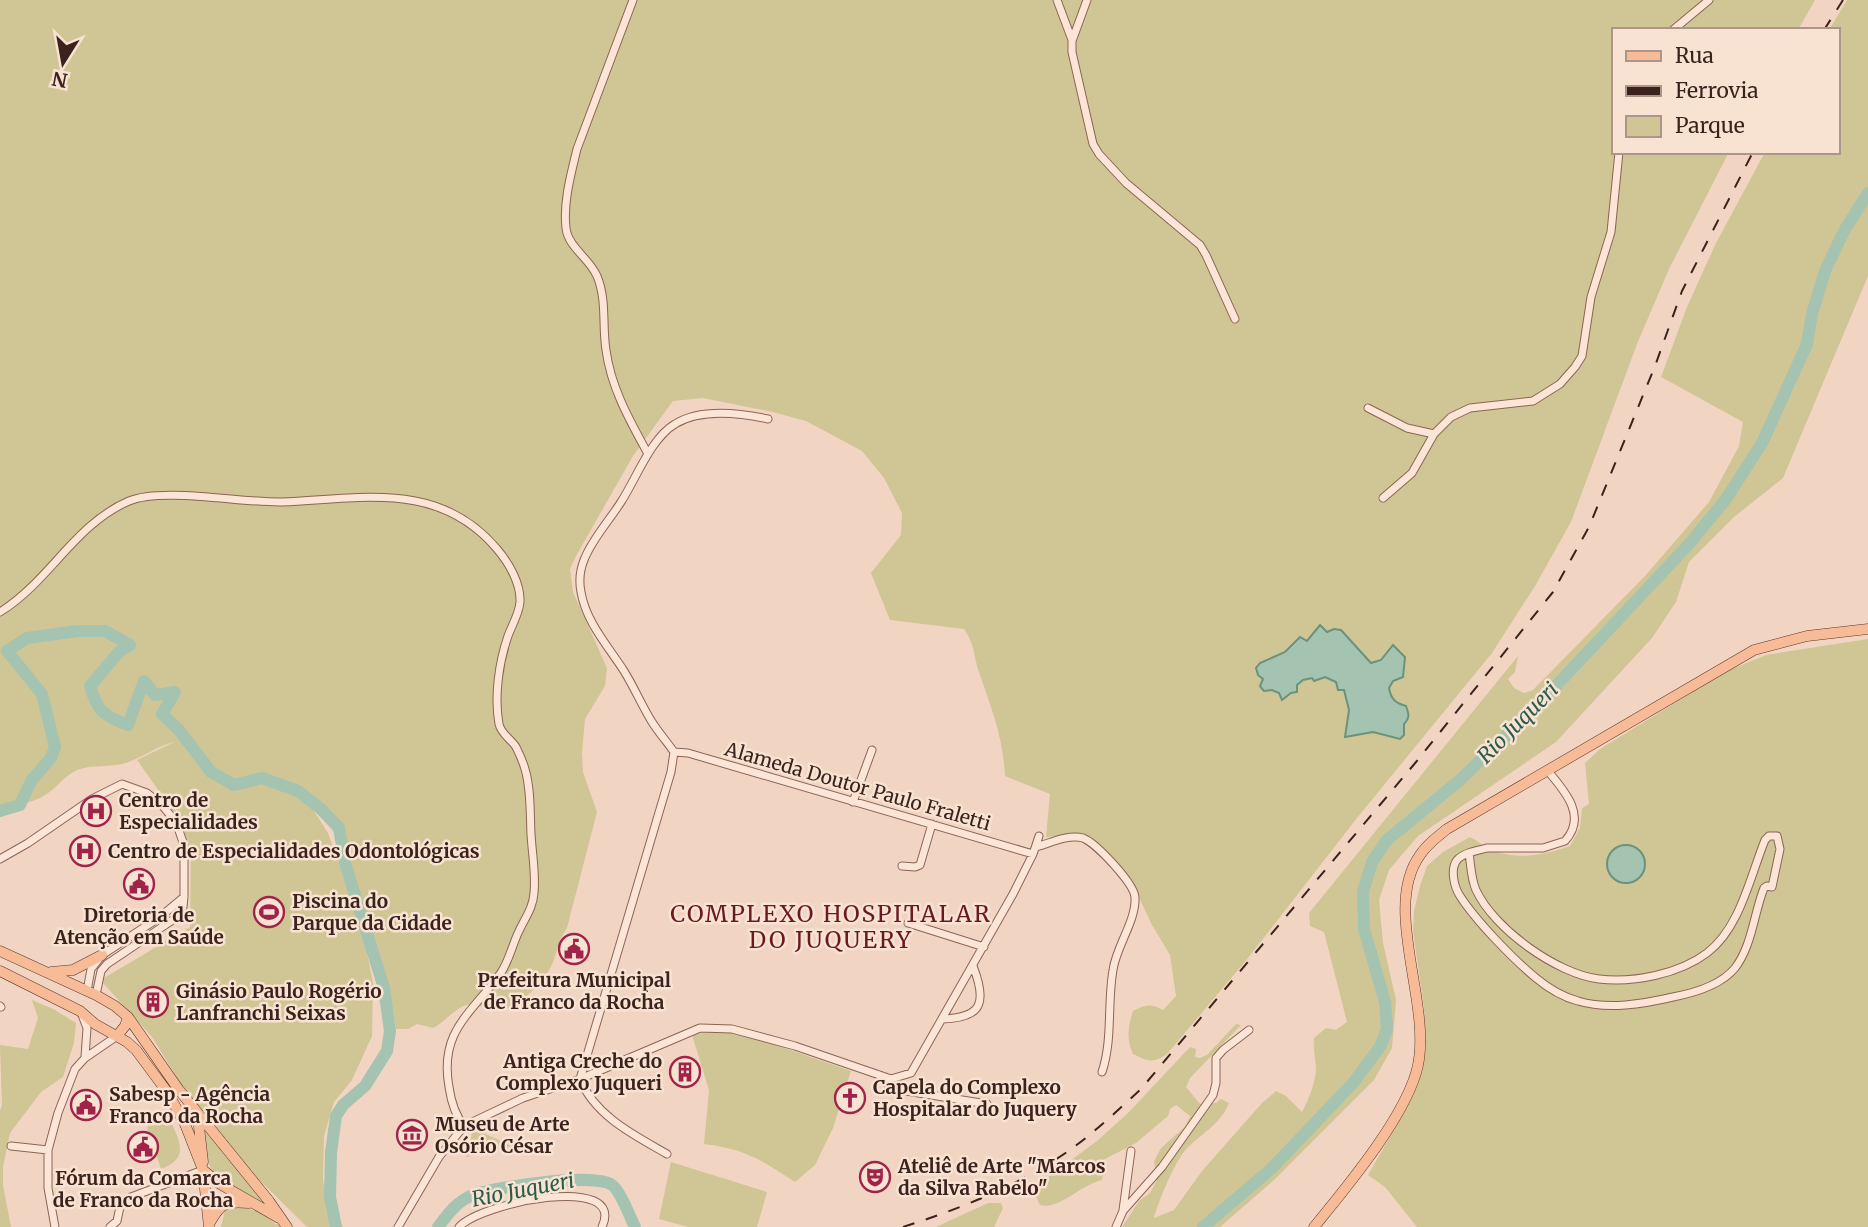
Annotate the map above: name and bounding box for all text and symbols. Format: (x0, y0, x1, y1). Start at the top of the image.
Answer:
north arrow (28, 28, 98, 98)
legend (1612, 28, 1840, 154)
text: Rua (1675, 42, 1714, 69)
text: N (50, 66, 69, 93)
text: Ferrovia (1675, 77, 1759, 104)
text: Parque (1675, 112, 1745, 139)
water label: Rio Juqueri (1471, 676, 1564, 769)
street label: Alameda Doutor Paulo Fraletti (721, 736, 994, 836)
place label: Centro de Especialidades (119, 788, 258, 834)
hospital icon: Centro de Especialidades (79, 794, 113, 828)
hospital icon: Centro de Especialidades Odontológicas (68, 834, 102, 868)
place label: Centro de Especialidades Odontológicas (108, 839, 480, 863)
public building icon: Diretoria de Atenção em Saúde (122, 867, 156, 901)
place label: Piscina do Parque da Cidade (292, 889, 452, 935)
sports icon: Piscina do Parque da Cidade (252, 895, 286, 929)
district label: COMPLEXO HOSPITALAR DO JUQUERY (670, 899, 992, 954)
place label: Diretoria de Atenção em Saúde (53, 903, 224, 949)
public building icon: Prefeitura Municipal de Franco da Rocha (557, 932, 591, 966)
place label: Prefeitura Municipal de Franco da Rocha (477, 968, 671, 1014)
place label: Ginásio Paulo Rogério Lanfranchi Seixas (176, 979, 382, 1025)
building icon: Ginásio Paulo Rogério Lanfranchi Seixas (136, 985, 170, 1019)
place label: Antiga Creche do Complexo Juqueri (496, 1049, 662, 1095)
building icon: Antiga Creche do Complexo Juqueri (668, 1055, 702, 1089)
place label: Capela do Complexo Hospitalar do Juquery (873, 1075, 1078, 1121)
church icon: Capela do Complexo Hospitalar do Juquery (833, 1081, 867, 1115)
place label: Sabesp - Agência Franco da Rocha (109, 1082, 271, 1128)
public building icon: Sabesp - Agência Franco da Rocha (69, 1088, 103, 1122)
place label: Museu de Arte Osório César (435, 1112, 569, 1158)
museum icon: Museu de Arte Osório César (395, 1118, 429, 1152)
public building icon: Fórum da Comarca de Franco da Rocha (126, 1130, 160, 1164)
place label: Ateliê de Arte "Marcos da Silva Rabelo" (897, 1154, 1106, 1200)
theatre icon: Ateliê de Arte "Marcos da Silva Rabelo" (858, 1160, 892, 1194)
place label: Fórum da Comarca de Franco da Rocha (53, 1166, 234, 1212)
water label: Rio Juqueri (469, 1166, 577, 1213)

